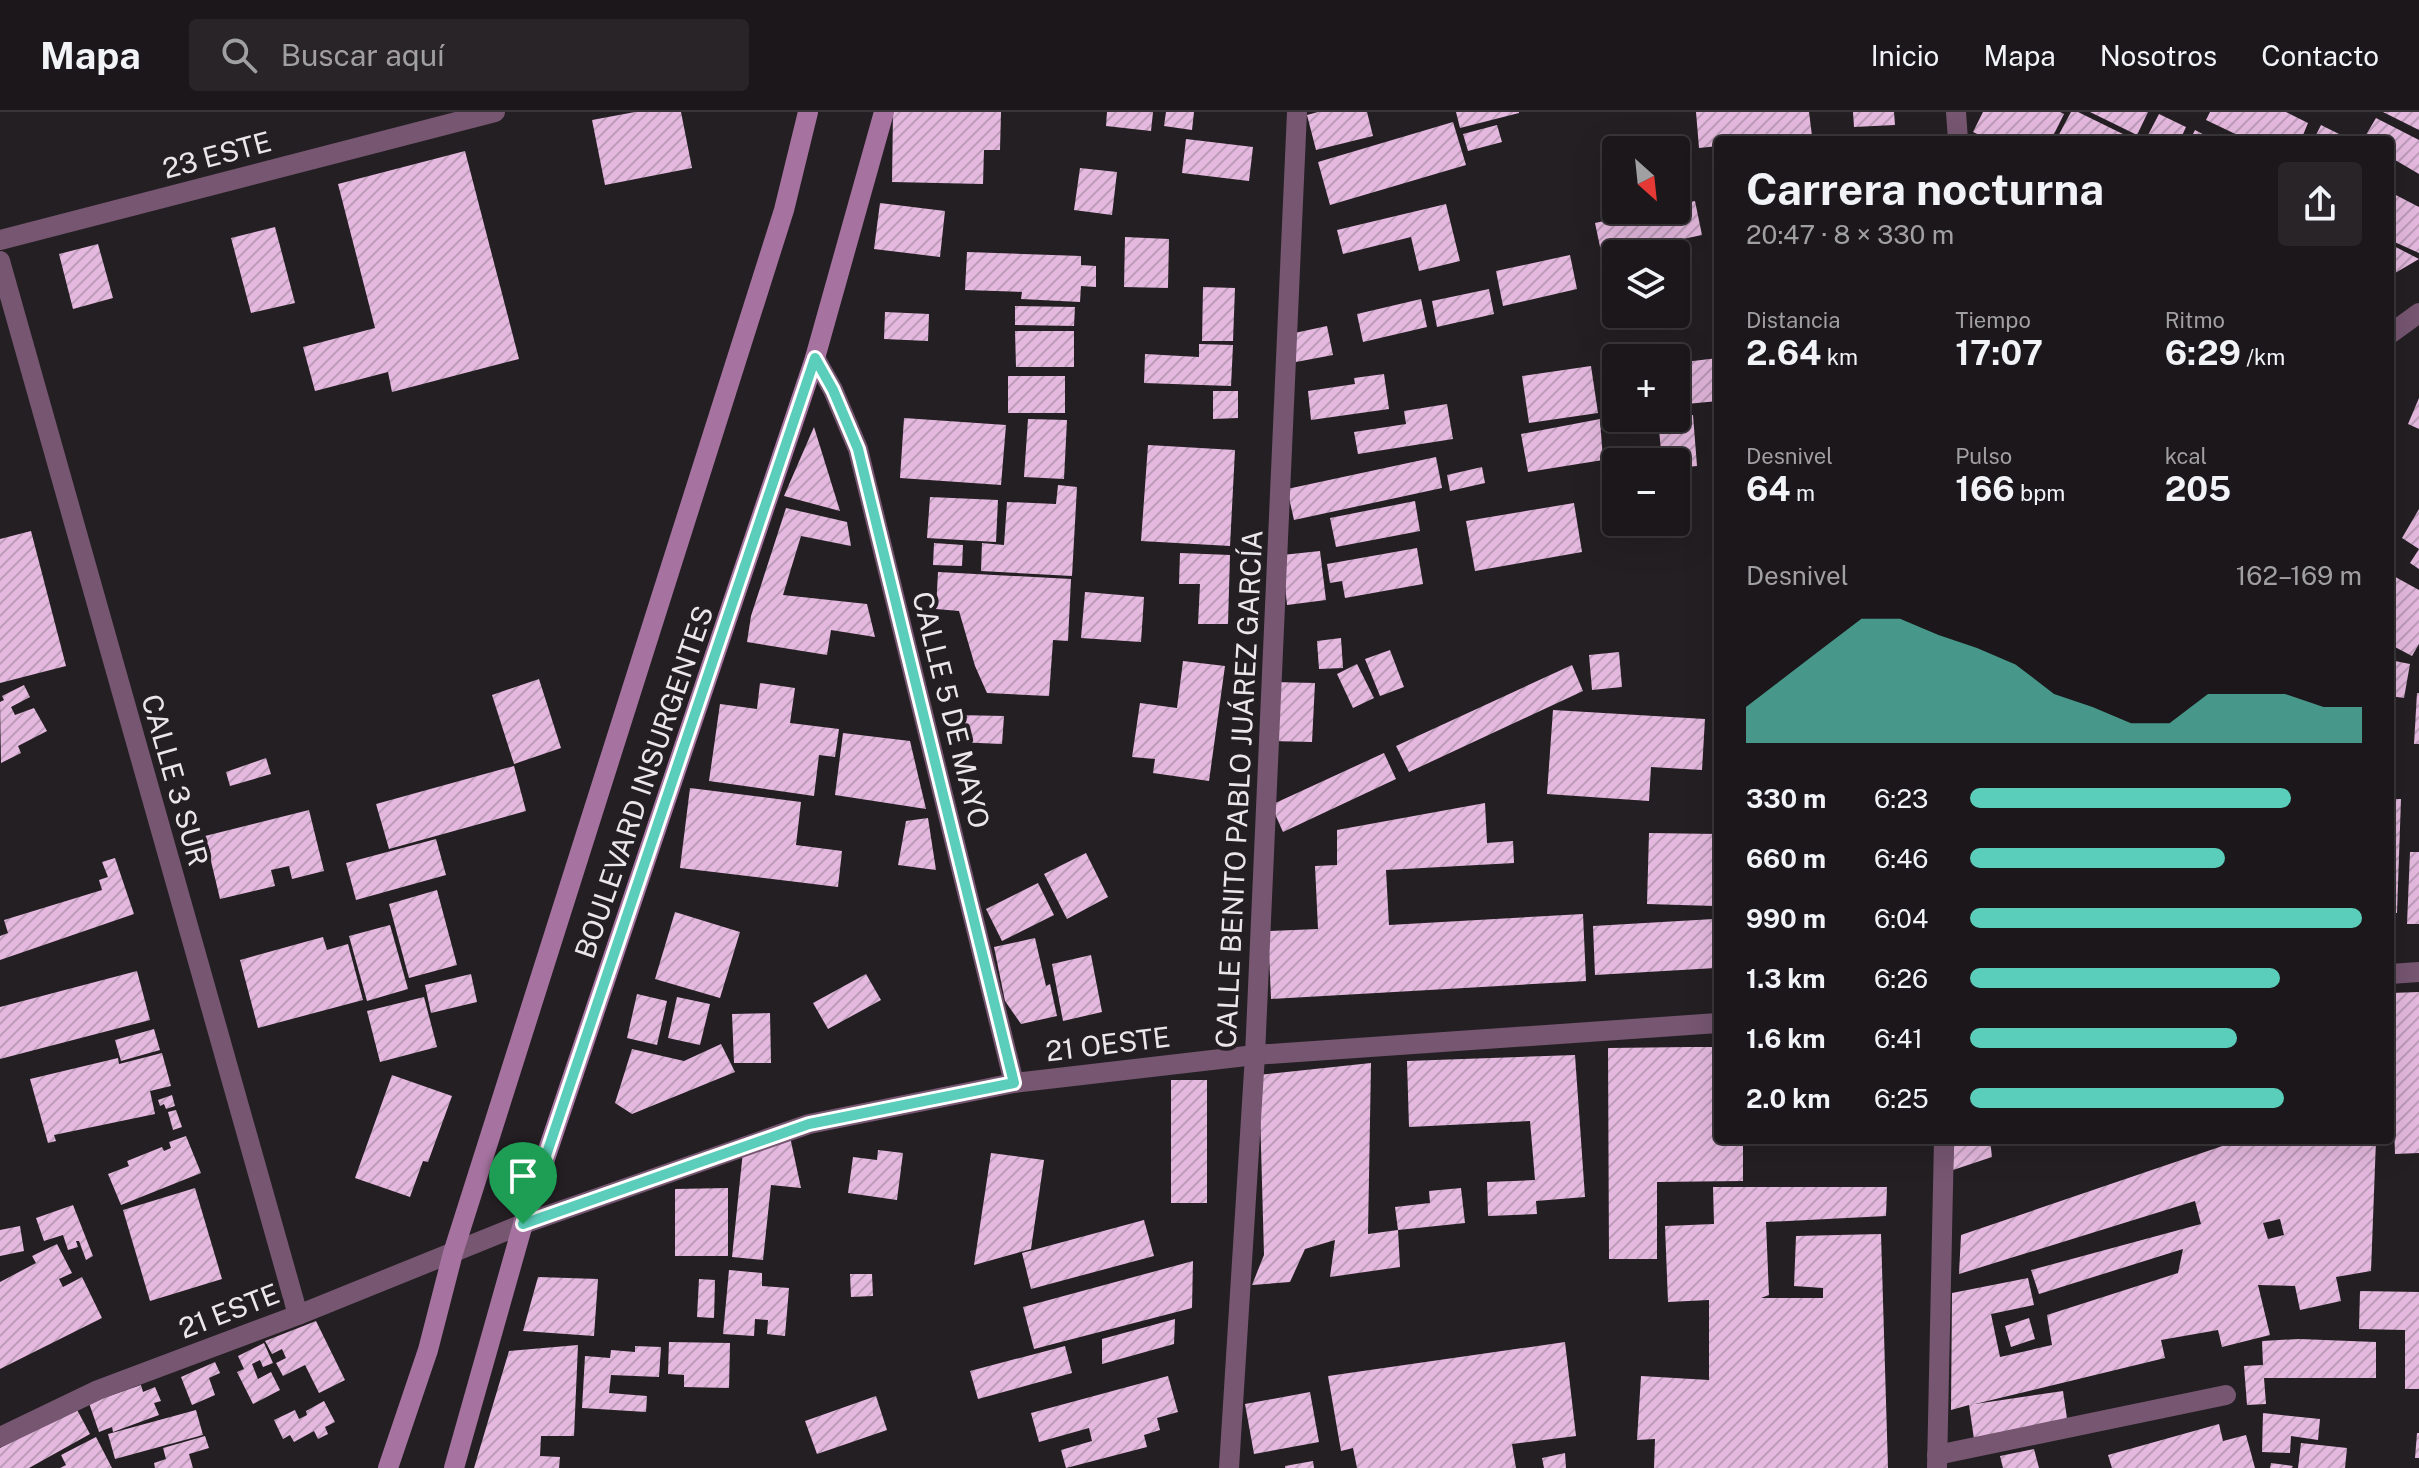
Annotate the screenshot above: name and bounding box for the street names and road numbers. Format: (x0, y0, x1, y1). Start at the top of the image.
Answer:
street label: 23 ESTE (159, 124, 275, 185)
street label: CALLE BENITO PABLO JUÁREZ GARCÍA (1208, 529, 1269, 1049)
street label: CALLE 5 DE MAYO (906, 588, 997, 832)
street label: BOULEVARD INSURGENTES (568, 601, 720, 963)
street label: CALLE 3 SUR (135, 690, 216, 870)
street label: 21 OESTE (1044, 1019, 1172, 1068)
street label: 21 ESTE (174, 1276, 284, 1345)

